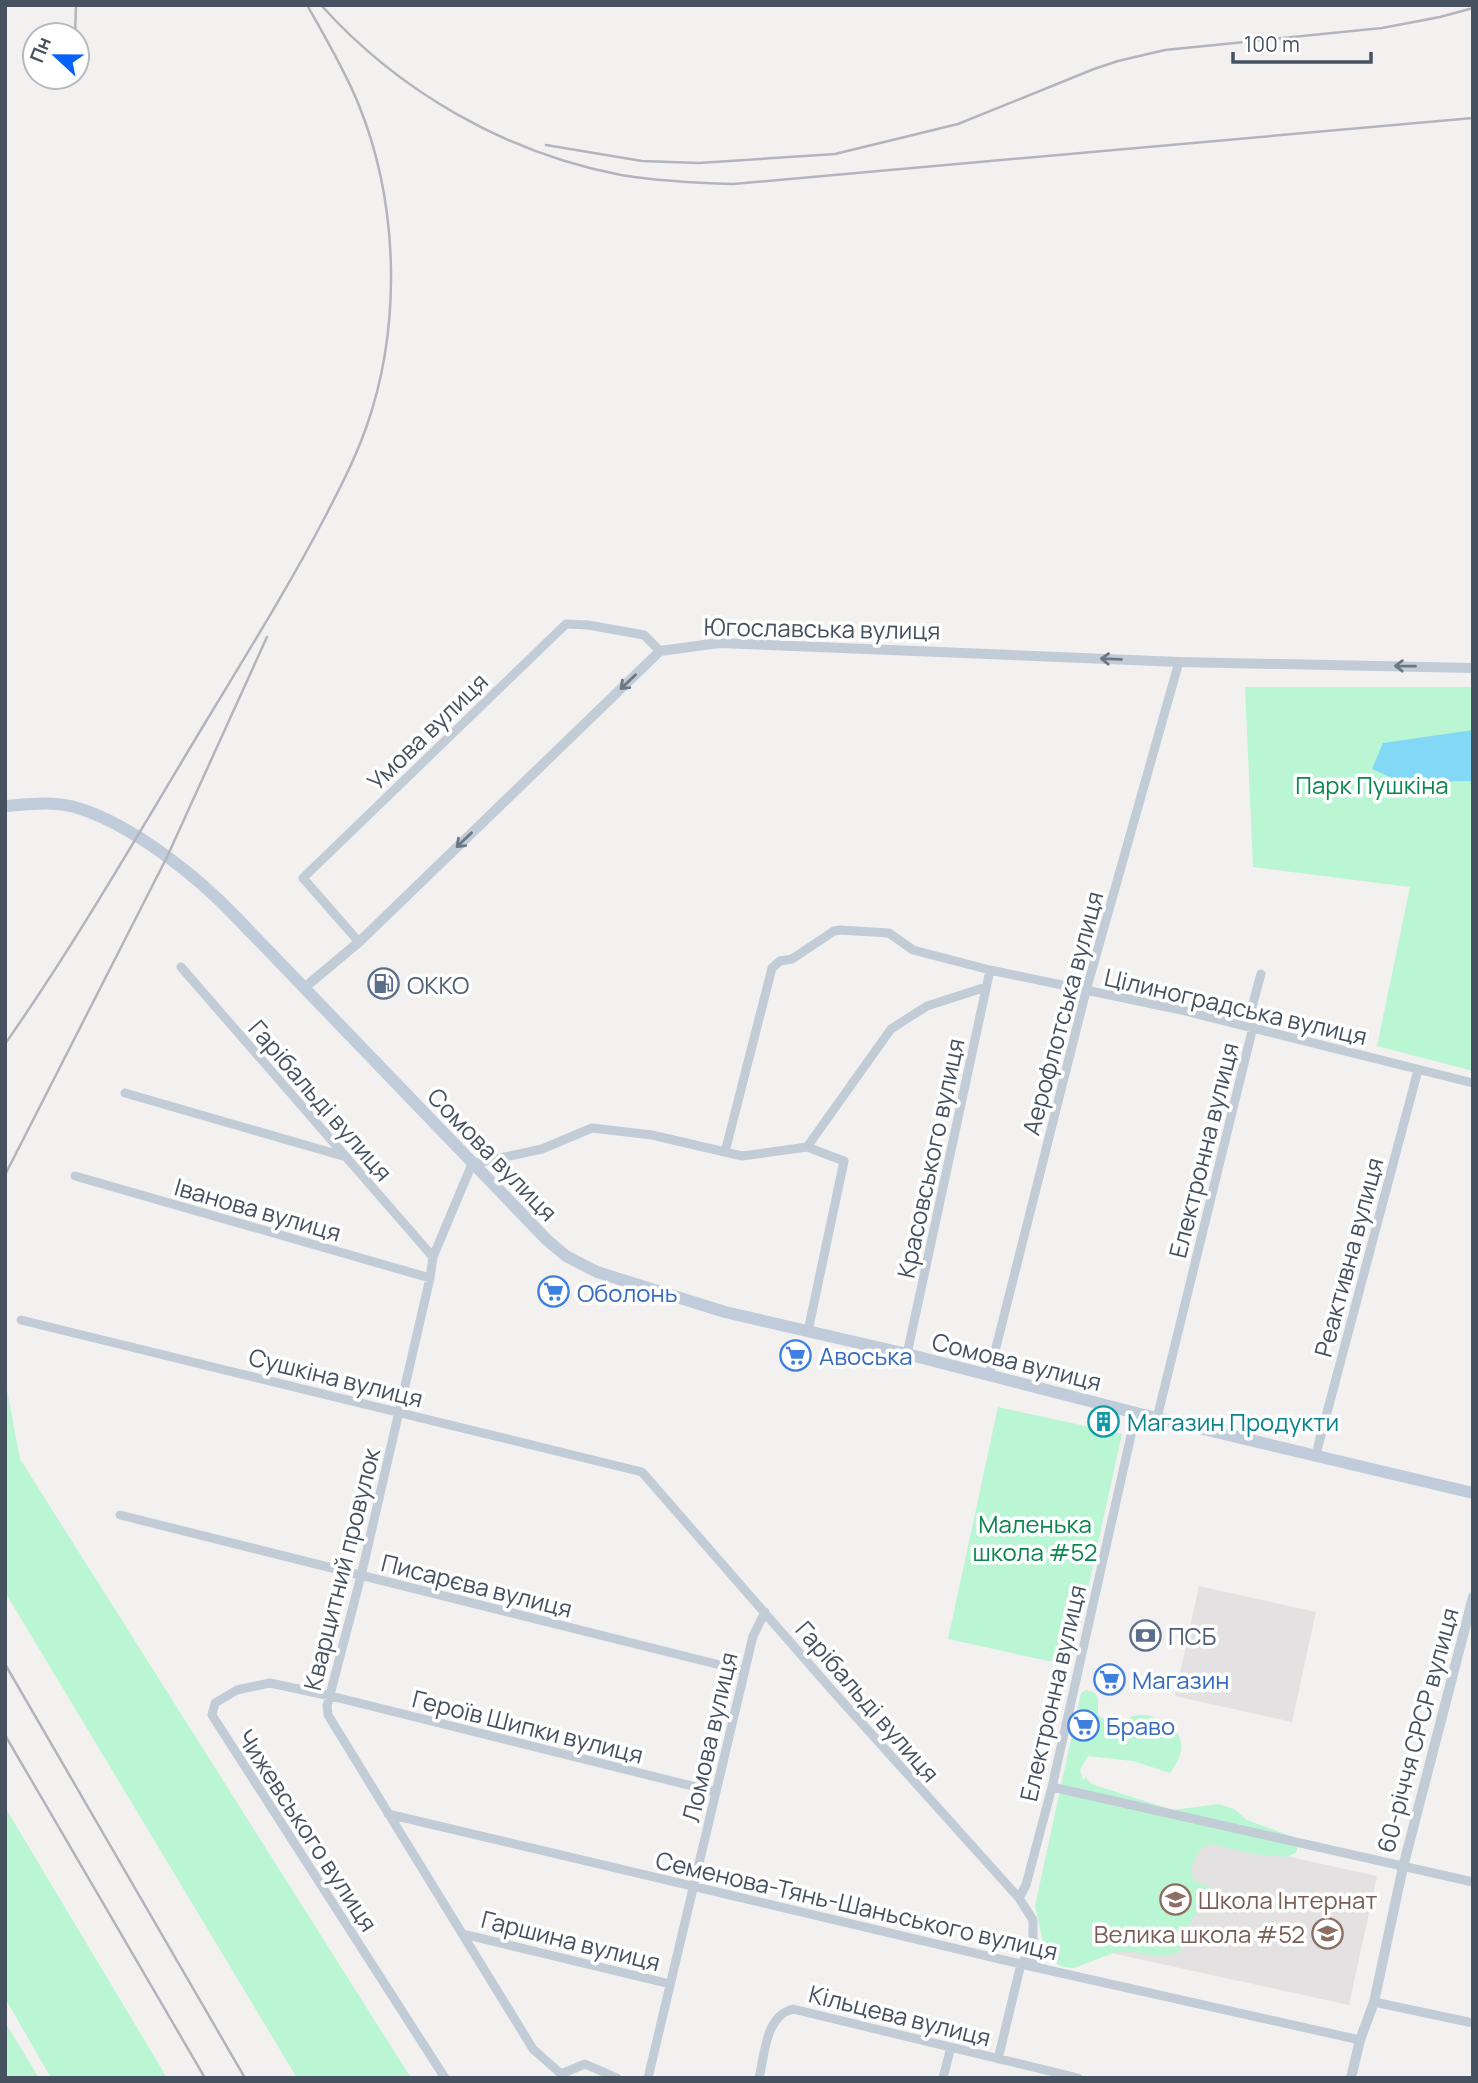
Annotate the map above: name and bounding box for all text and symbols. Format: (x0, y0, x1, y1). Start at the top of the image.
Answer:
north arrow (21, 21, 91, 91)
scale bar (1233, 21, 1371, 65)
text: 100 m (1244, 30, 1300, 58)
text: Пн (23, 33, 57, 66)
street label: Югославська вулиця (703, 609, 941, 647)
one-way arrow (1100, 652, 1123, 665)
one-way arrow (1393, 660, 1416, 673)
street label: Умова вулиця (359, 665, 495, 797)
one-way arrow (620, 674, 637, 691)
park label: Парк Пушкіна (1295, 768, 1449, 801)
one-way arrow (456, 832, 473, 849)
street label: Аерофлотська вулиця (1014, 887, 1110, 1139)
street label: Цілиноградська вулиця (1102, 960, 1370, 1052)
fuel station icon: ОККО (367, 967, 401, 1001)
place label: ОККО (407, 968, 469, 1001)
street label: Гарібальді вулиця (242, 1012, 400, 1188)
street label: Красовського вулиця (888, 1035, 972, 1281)
street label: Електронна вулиця (1160, 1039, 1246, 1261)
street label: Сомова вулиця (421, 1080, 565, 1228)
street label: Реактивна вулиця (1306, 1154, 1390, 1360)
street label: Іванова вулиця (171, 1169, 345, 1249)
supermarket icon: Оболонь (537, 1275, 571, 1309)
place label: Оболонь (577, 1276, 678, 1309)
street label: Сомова вулиця (929, 1324, 1105, 1398)
supermarket icon: Авоська (779, 1338, 813, 1372)
street label: Сушкіна вулиця (245, 1339, 427, 1415)
place label: Авоська (819, 1339, 913, 1372)
building icon: Магазин Продукти (1087, 1404, 1121, 1438)
place label: Магазин Продукти (1127, 1405, 1339, 1438)
street label: Кварцитний провулок (295, 1443, 387, 1694)
park label: Маленька школа #52 (973, 1507, 1097, 1568)
street label: Писарєва вулиця (378, 1545, 576, 1625)
street label: Електронна вулиця (1011, 1582, 1093, 1804)
street label: 60-річчя СРСР вулиця (1368, 1604, 1466, 1856)
street label: Гарібальді вулиця (789, 1613, 947, 1789)
bank icon: ПСБ (1128, 1618, 1162, 1652)
place label: ПСБ (1168, 1619, 1216, 1652)
street label: Ломова вулиця (673, 1649, 745, 1825)
supermarket icon: Магазин (1092, 1662, 1126, 1696)
place label: Магазин (1132, 1663, 1230, 1696)
street label: Героїв Шипки вулиця (409, 1681, 647, 1771)
supermarket icon: Браво (1066, 1708, 1100, 1742)
place label: Браво (1106, 1709, 1175, 1742)
street label: Чижевського вулиця (230, 1723, 386, 1937)
street label: Семенова-Тянь-Шаньського вулиця (653, 1843, 1061, 1967)
school or university icon: Школа Інтернат (1158, 1882, 1192, 1916)
place label: Школа Інтернат (1198, 1883, 1377, 1916)
street label: Гаршина вулиця (478, 1902, 664, 1978)
school or university icon: Велика школа #52 (1311, 1916, 1345, 1950)
place label: Велика школа #52 (1094, 1917, 1305, 1950)
street label: Кільцева вулиця (806, 1976, 994, 2054)

